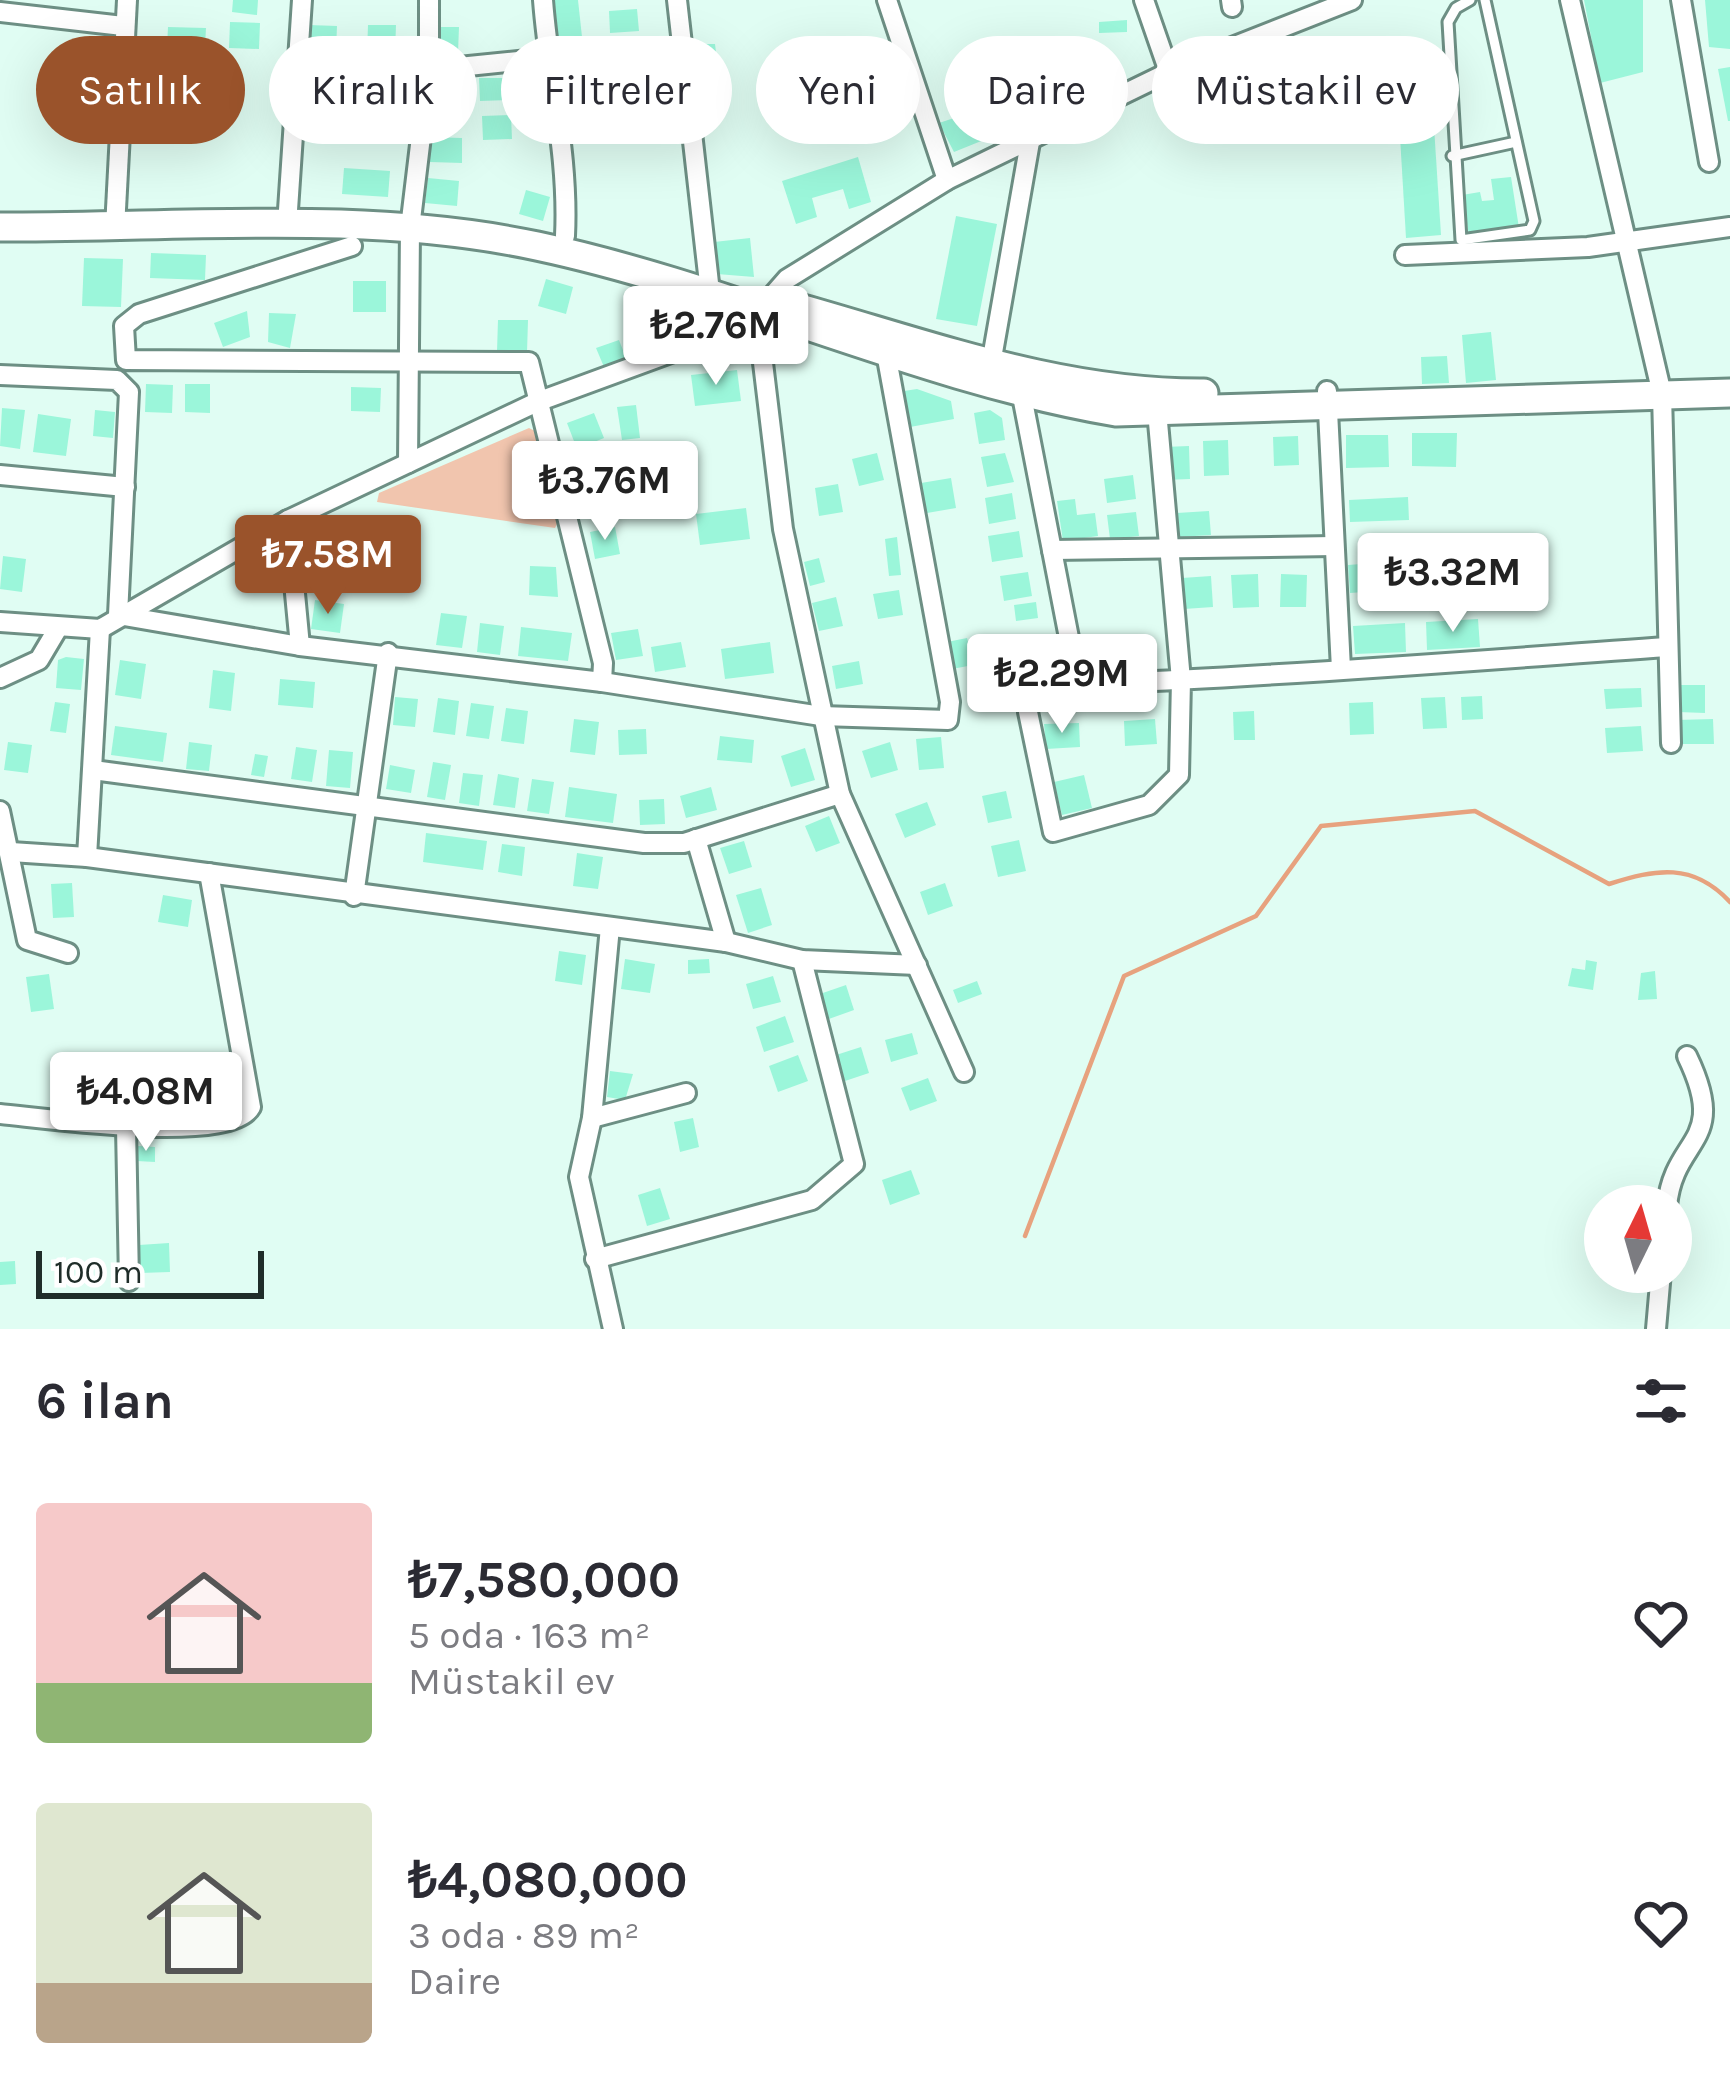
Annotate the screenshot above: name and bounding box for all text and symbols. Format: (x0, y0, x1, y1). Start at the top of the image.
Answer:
chip: Satılık (36, 36, 245, 144)
chip: Kiralık (269, 36, 477, 144)
chip: Filtreler (501, 36, 732, 144)
chip: Yeni (756, 36, 920, 144)
chip: Daire (944, 36, 1128, 144)
chip: Müstakil ev (1152, 36, 1459, 144)
pin: ₺2.76M (618, 286, 814, 388)
text: ₺2.76M (650, 302, 782, 348)
pin: ₺3.76M (507, 441, 703, 543)
text: ₺3.76M (539, 457, 671, 503)
pin: ₺7.58M (230, 515, 426, 617)
text: ₺7.58M (262, 531, 394, 577)
pin: ₺3.32M (1355, 533, 1551, 635)
text: ₺3.32M (1385, 549, 1521, 595)
pin: ₺2.29M (964, 634, 1160, 736)
text: ₺2.29M (994, 650, 1130, 696)
pin: ₺4.08M (48, 1052, 244, 1154)
text: ₺4.08M (77, 1068, 215, 1114)
north arrow (1584, 1185, 1692, 1293)
map controls (1584, 1185, 1692, 1293)
scale bar (36, 1245, 264, 1298)
text: 100 m (54, 1253, 143, 1291)
icon: filters (1628, 1368, 1694, 1434)
text: 6 ilan (36, 1371, 174, 1431)
text: ₺7,580,000 (408, 1550, 680, 1610)
icon: home (132, 1551, 276, 1695)
icon: heart (1628, 1590, 1694, 1656)
text: 5 oda · 163 m² (408, 1612, 650, 1658)
text: Müstakil ev (408, 1658, 615, 1704)
text: ₺4,080,000 (408, 1850, 688, 1910)
icon: home (132, 1851, 276, 1995)
icon: heart (1628, 1890, 1694, 1956)
text: 3 oda · 89 m² (408, 1912, 640, 1958)
text: Daire (408, 1958, 501, 2004)

